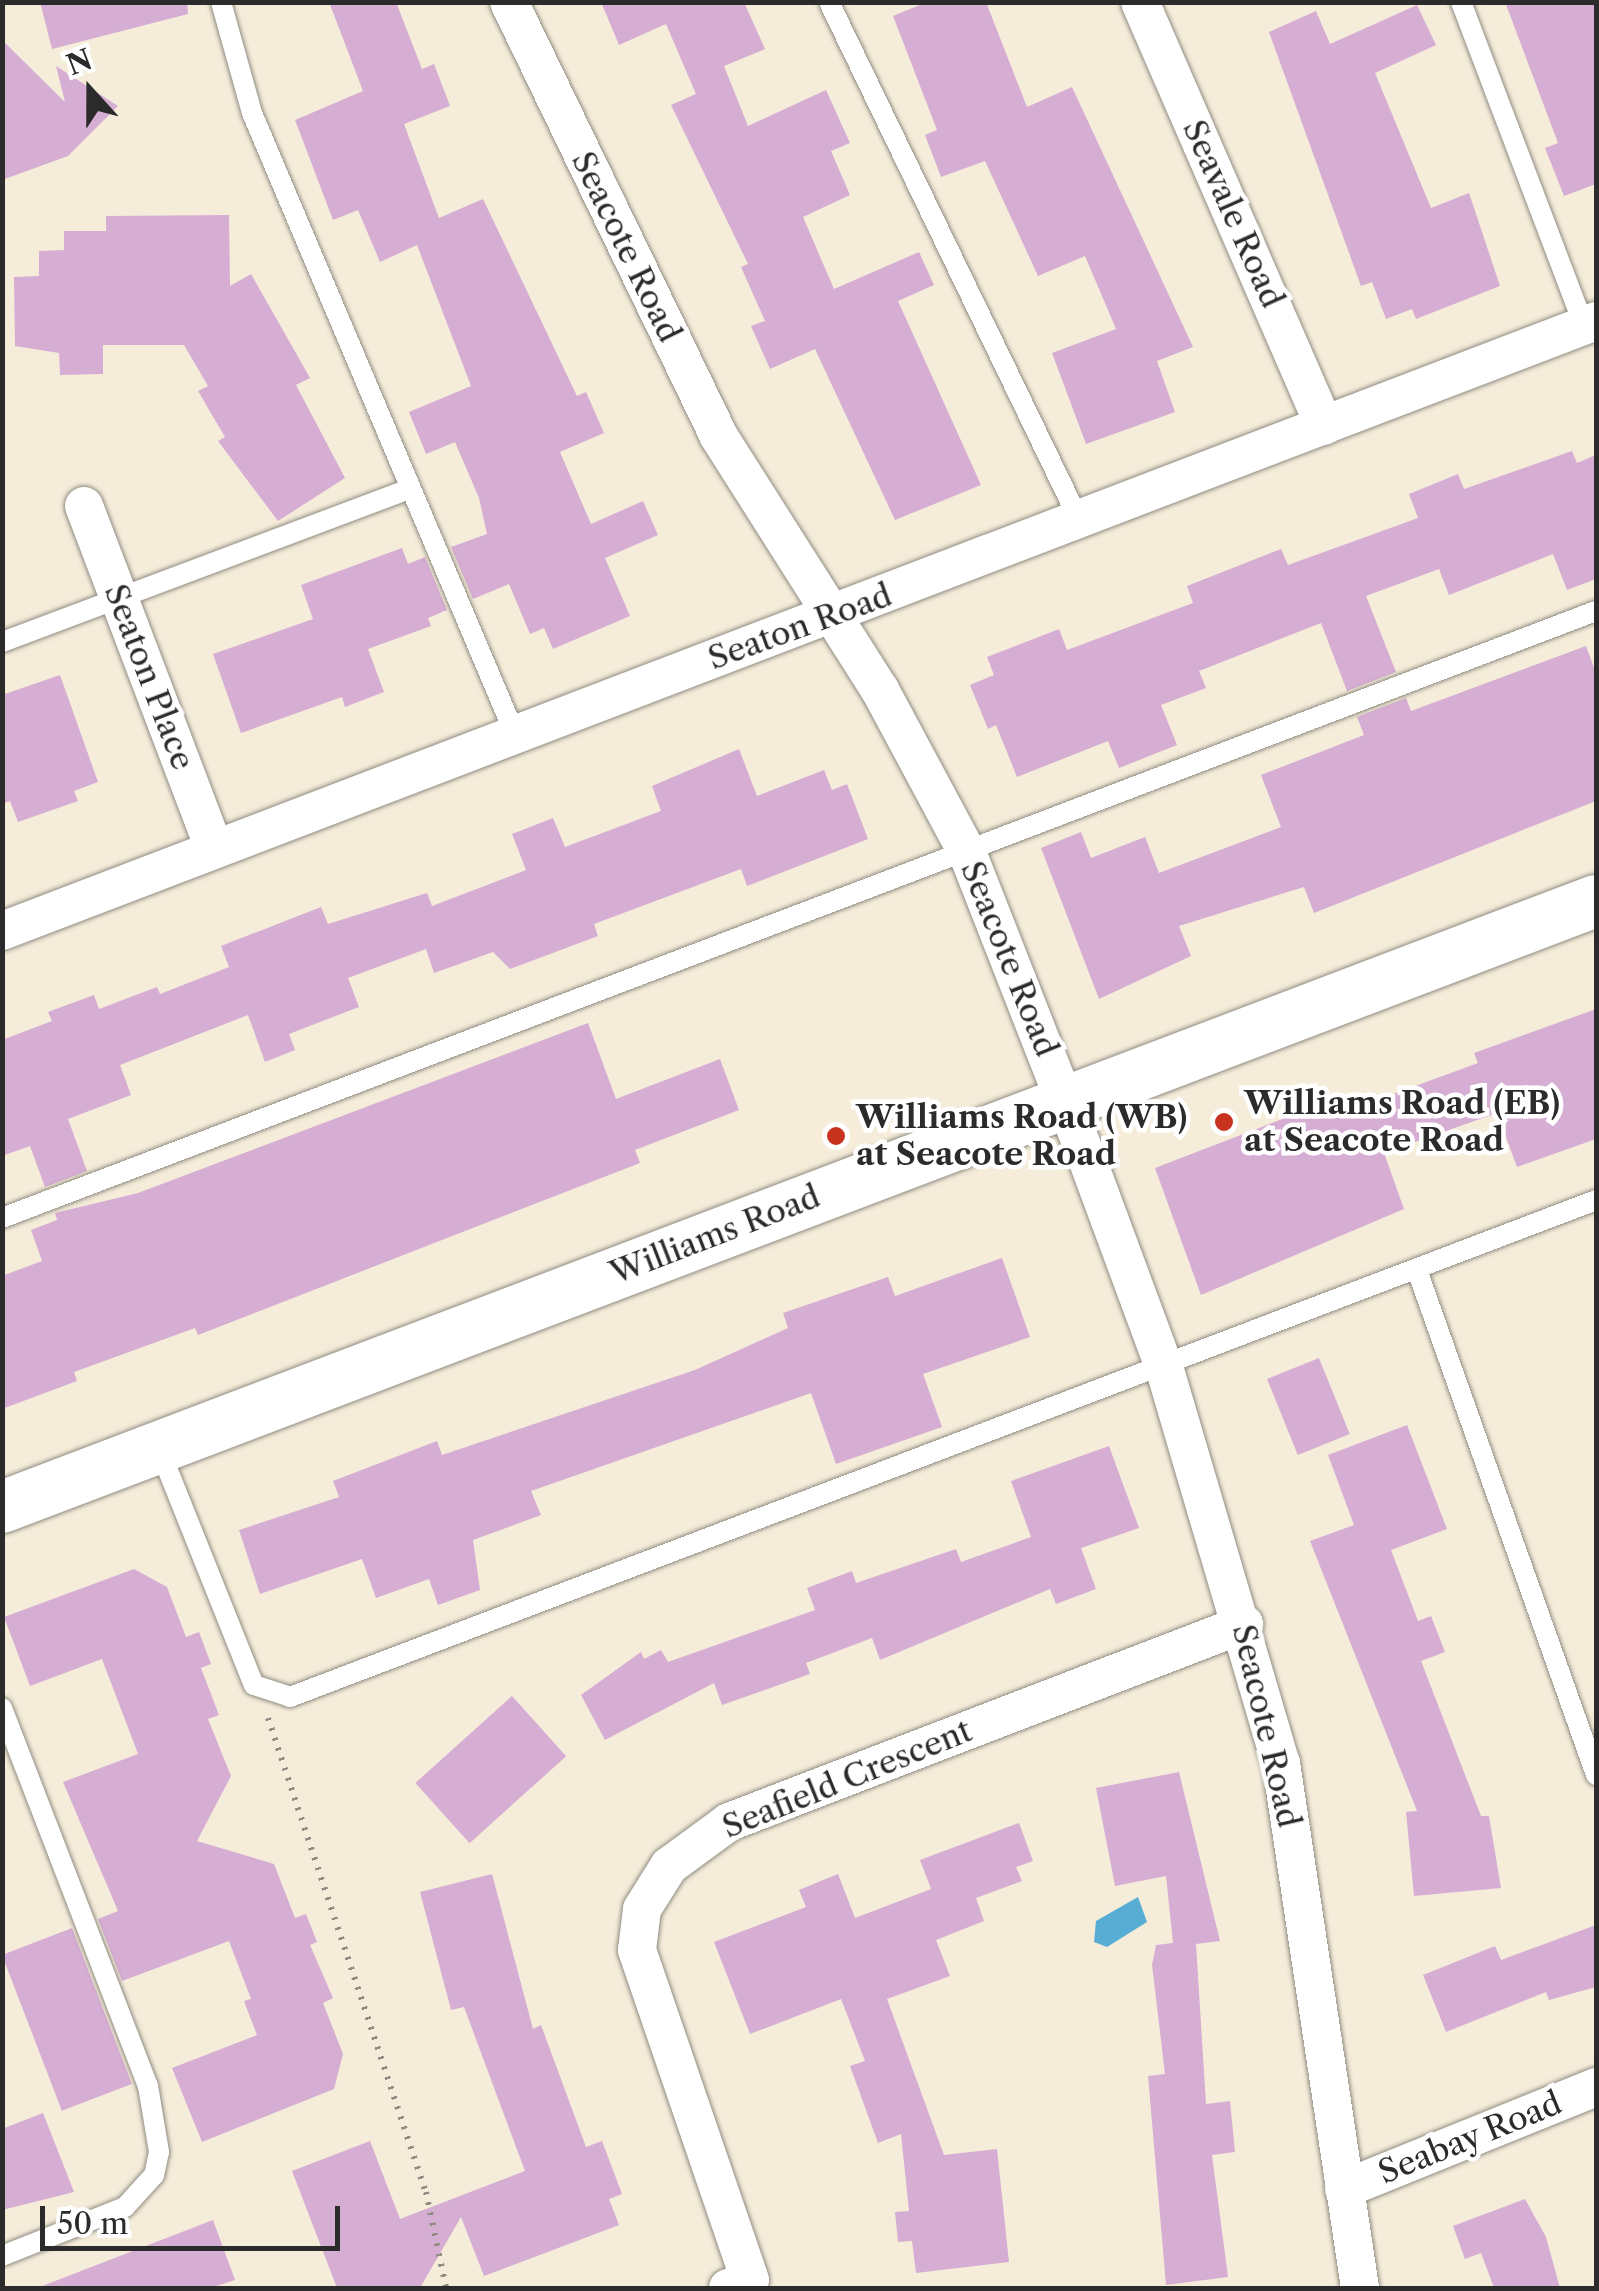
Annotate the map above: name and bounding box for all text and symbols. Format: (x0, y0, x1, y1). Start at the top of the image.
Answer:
north arrow (40, 40, 140, 140)
text: N (62, 42, 97, 82)
street label: Seavale Road (1174, 114, 1292, 314)
street label: Seacote Road (563, 145, 689, 349)
street label: Seaton Road (703, 576, 897, 678)
street label: Seaton Place (96, 579, 202, 775)
street label: Seacote Road (952, 856, 1066, 1062)
place label: Williams Road (EB) at Seacote Road (1244, 1085, 1560, 1160)
place label: Williams Road (WB) at Seacote Road (856, 1099, 1187, 1174)
marker: Williams Road (EB) at Seacote Road (1213, 1111, 1235, 1133)
marker: Williams Road (WB) at Seacote Road (825, 1125, 847, 1147)
street label: Williams Road (605, 1177, 825, 1293)
street label: Seacote Road (1224, 1621, 1308, 1831)
street label: Seafield Crescent (717, 1712, 977, 1846)
street label: Seabay Road (1372, 2084, 1568, 2192)
scale bar (45, 2186, 345, 2248)
text: 50 m (57, 2205, 128, 2242)

